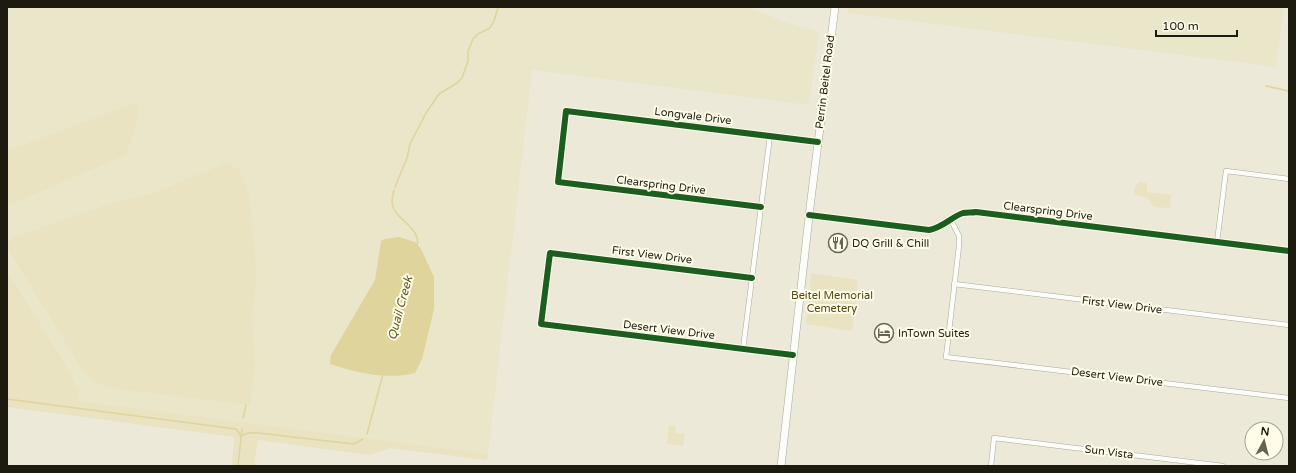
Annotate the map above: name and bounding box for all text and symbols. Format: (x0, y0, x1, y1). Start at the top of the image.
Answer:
scale bar (1156, 12, 1237, 38)
text: 100 m (1162, 19, 1199, 33)
street label: Perrin Beitel Road (813, 34, 837, 130)
street label: Longvale Drive (654, 105, 732, 127)
street label: Clearspring Drive (616, 173, 706, 197)
street label: Clearspring Drive (1003, 199, 1093, 223)
restaurant icon: DQ Grill & Chill (827, 232, 849, 254)
place label: DQ Grill & Chill (852, 237, 929, 250)
street label: First View Drive (611, 244, 693, 266)
water label: Quail Creek (385, 273, 416, 341)
park label: Beitel Memorial Cemetery (791, 289, 873, 315)
street label: First View Drive (1081, 294, 1163, 316)
street label: Desert View Drive (622, 318, 716, 342)
hotel icon: InTown Suites (873, 322, 895, 344)
place label: InTown Suites (898, 327, 970, 340)
street label: Desert View Drive (1070, 365, 1164, 389)
north arrow (1244, 421, 1284, 461)
text: N (1260, 425, 1270, 439)
street label: Sun Vista (1084, 443, 1134, 461)

